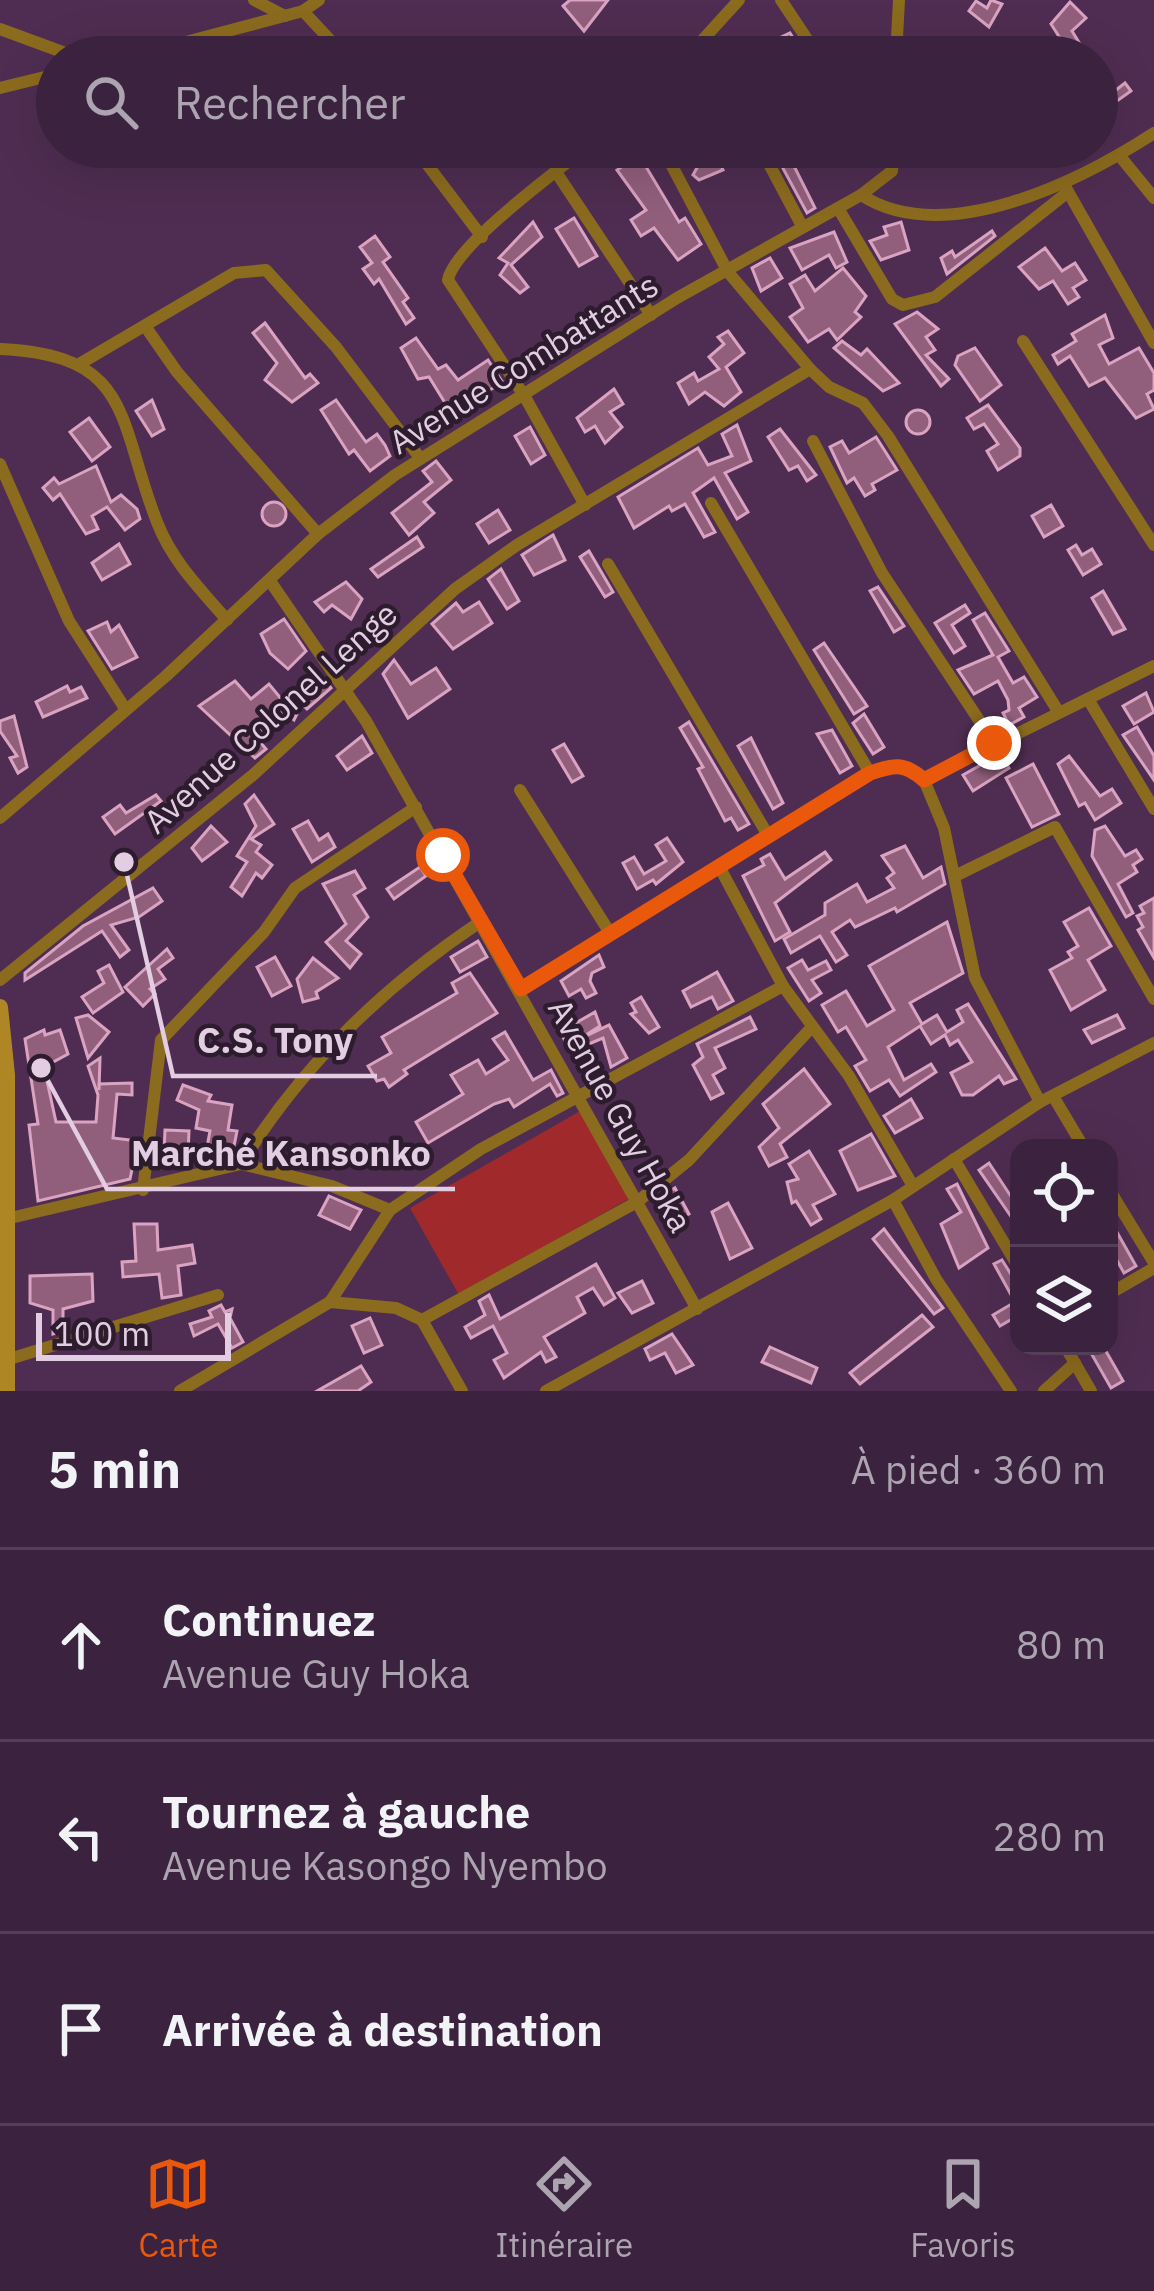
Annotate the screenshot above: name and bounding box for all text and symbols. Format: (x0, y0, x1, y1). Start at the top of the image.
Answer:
search box (36, 36, 1118, 168)
icon: search (78, 69, 144, 135)
text: Rechercher (174, 73, 405, 131)
street label: Avenue Combattants (380, 263, 666, 463)
street label: Avenue Colonel Lenge (134, 592, 406, 842)
route end (967, 716, 1021, 770)
route start (416, 828, 470, 882)
street label: Avenue Guy Hoka (539, 991, 703, 1239)
callout: C.S. Tony (173, 1004, 377, 1076)
text: C.S. Tony (197, 1016, 354, 1063)
callout: Marché Kansonko (107, 1117, 455, 1189)
text: Marché Kansonko (131, 1129, 431, 1176)
map controls (1010, 1139, 1118, 1355)
button: locate (1010, 1139, 1118, 1247)
button: layers (1010, 1247, 1118, 1355)
scale bar (36, 1307, 231, 1360)
text: 100 m (54, 1312, 150, 1355)
text: 5 min (48, 1436, 181, 1502)
text: À pied · 360 m (851, 1444, 1106, 1495)
text: Continuez (162, 1590, 376, 1648)
icon: ahead (48, 1612, 114, 1678)
text: 80 m (1016, 1619, 1106, 1670)
text: Avenue Guy Hoka (162, 1648, 470, 1699)
text: Tournez à gauche (162, 1782, 530, 1840)
icon: left (48, 1804, 114, 1870)
text: 280 m (993, 1811, 1106, 1862)
text: Avenue Kasongo Nyembo (162, 1840, 608, 1891)
icon: arrive (48, 1996, 114, 2062)
text: Arrivée à destination (162, 2000, 603, 2058)
tab: Carte (138, 2151, 218, 2266)
tab: Itinéraire (495, 2151, 633, 2266)
tab: Favoris (910, 2151, 1016, 2266)

